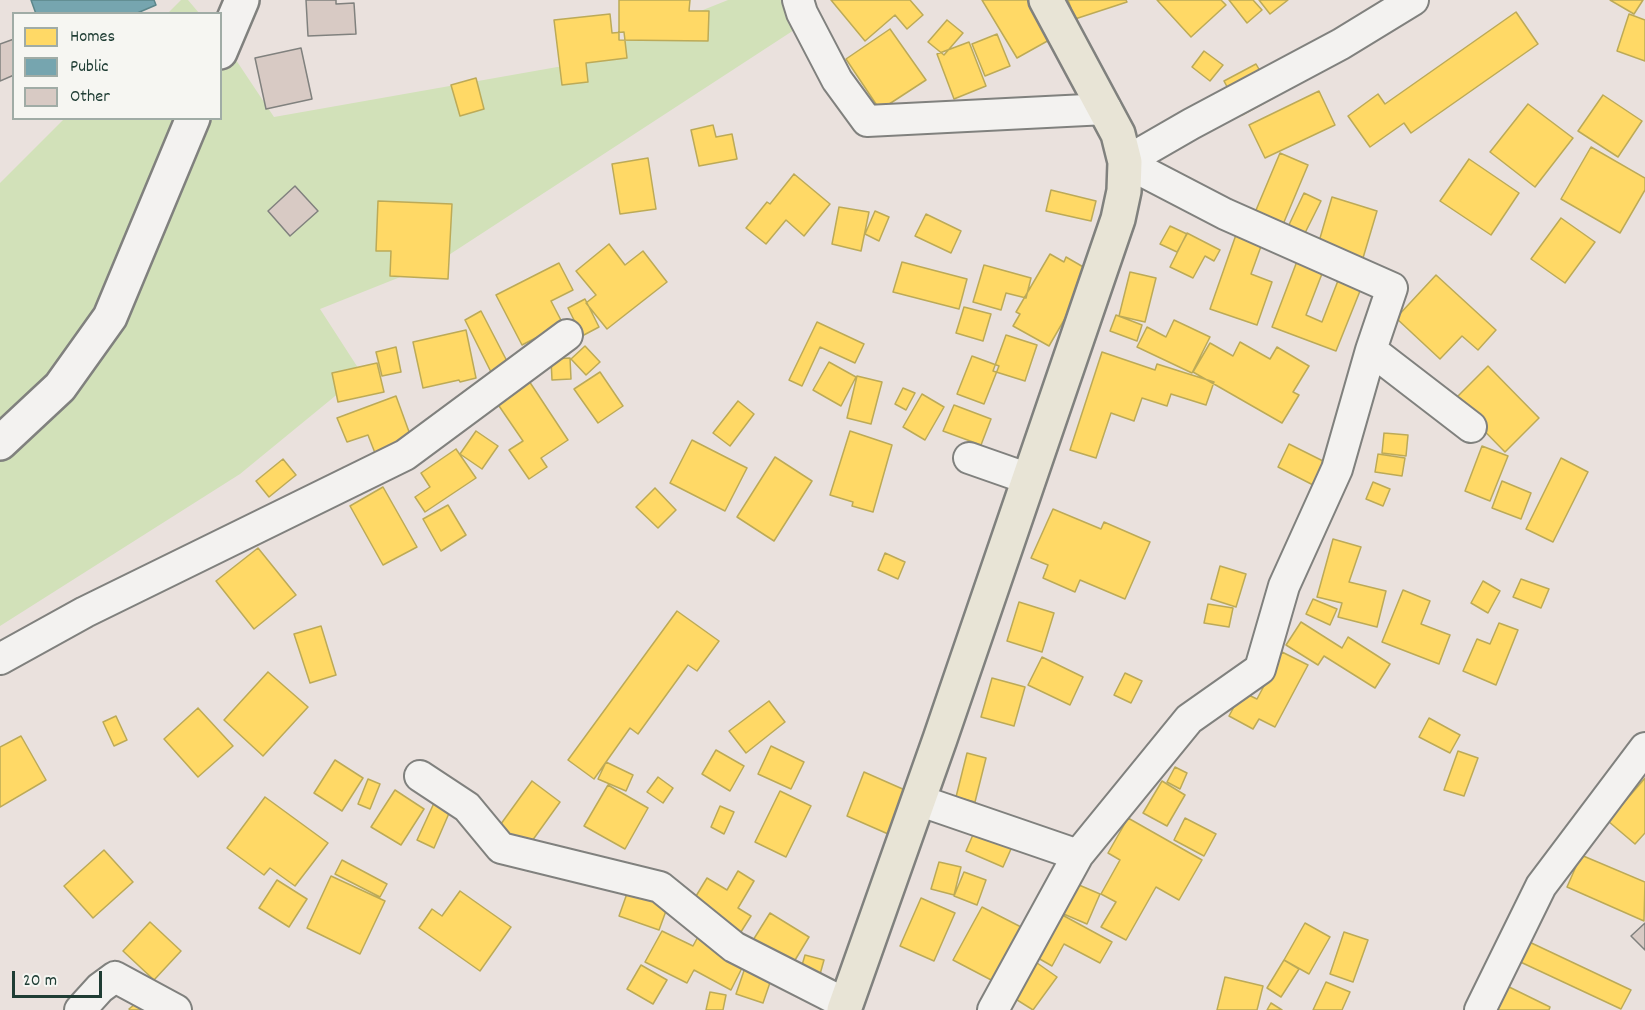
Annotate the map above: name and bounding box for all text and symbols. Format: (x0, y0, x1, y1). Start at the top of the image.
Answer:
legend (12, 12, 222, 120)
text: Homes (70, 25, 115, 50)
text: Public (70, 55, 109, 80)
text: Other (70, 85, 110, 110)
scale bar (15, 959, 105, 997)
text: 20 m (23, 969, 57, 994)

